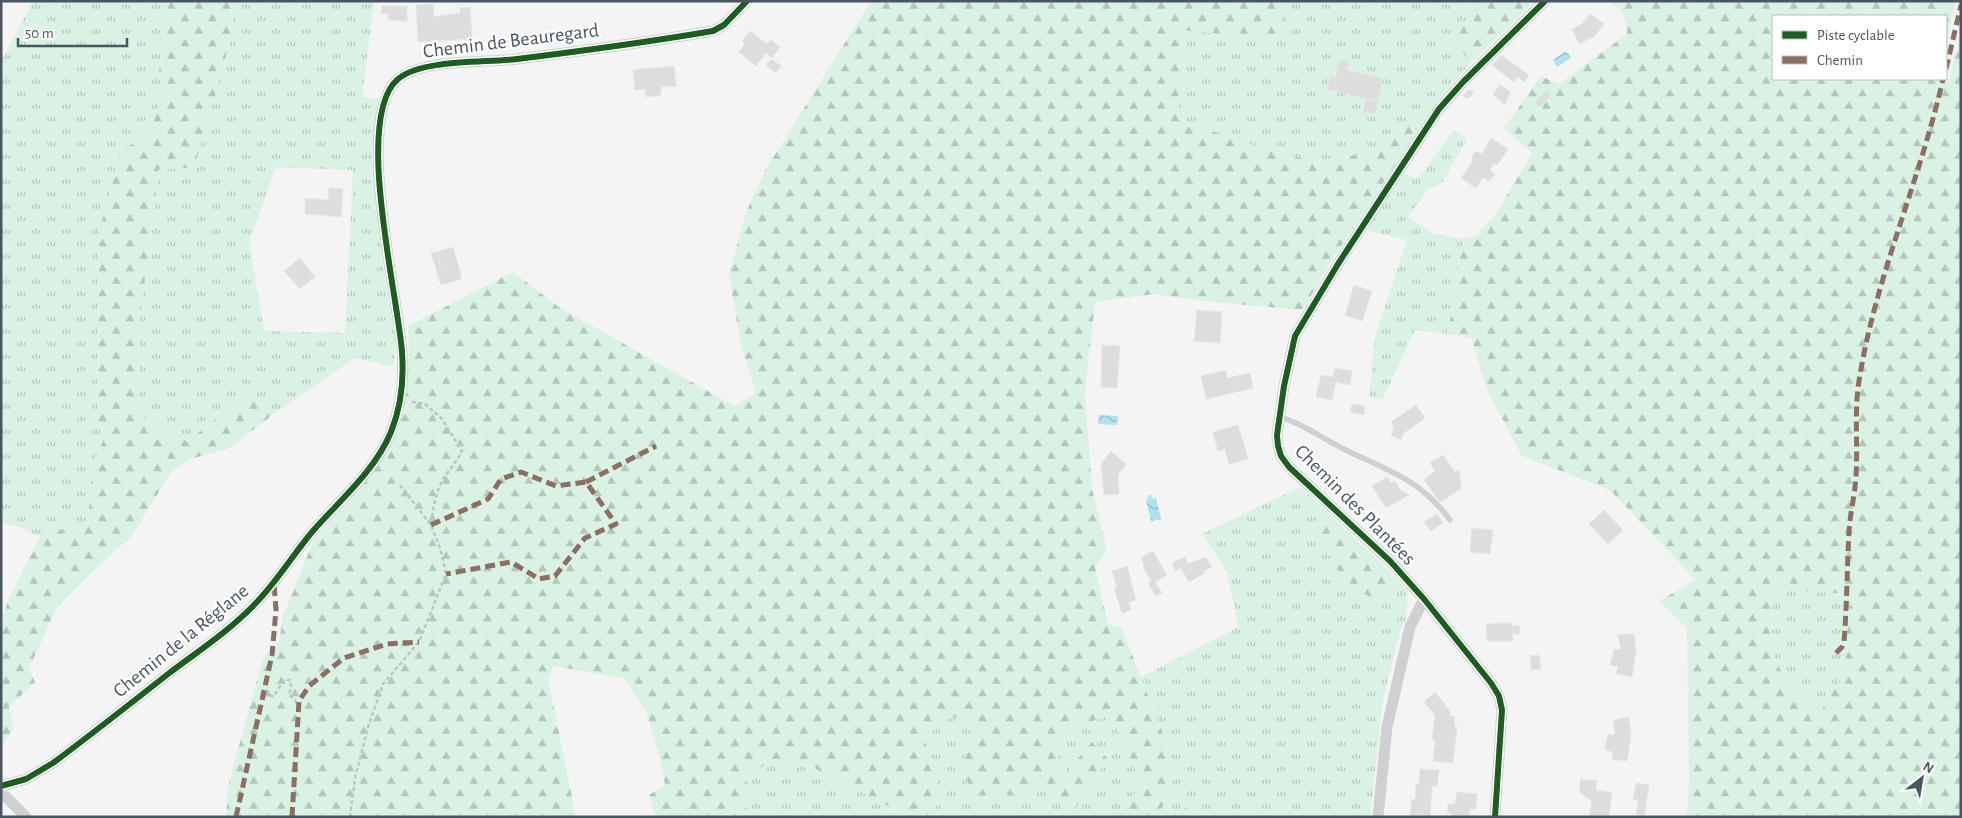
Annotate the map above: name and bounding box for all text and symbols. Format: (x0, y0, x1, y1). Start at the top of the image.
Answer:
scale bar (18, 15, 126, 47)
legend (1772, 15, 1947, 80)
street label: Chemin de Beauregard (422, 20, 600, 62)
text: 50 m (25, 26, 54, 41)
text: Piste cyclable (1817, 28, 1895, 43)
text: Chemin (1817, 53, 1863, 68)
street label: Chemin des Plantées (1291, 441, 1419, 569)
street label: Chemin de la Réglane (110, 581, 252, 701)
north arrow (1897, 753, 1947, 803)
text: N (1920, 759, 1936, 776)

